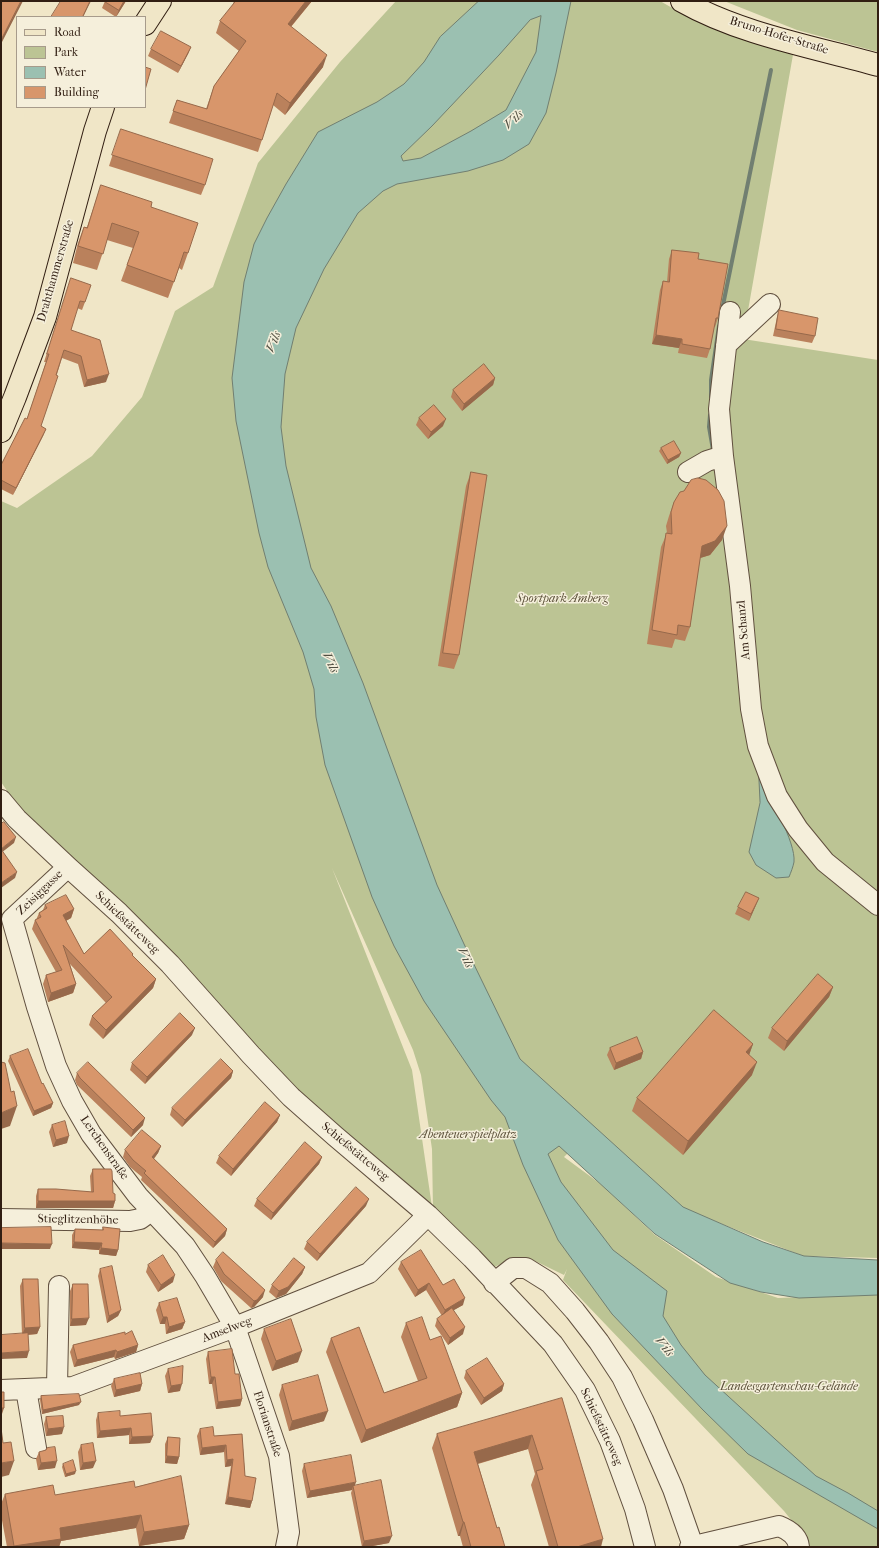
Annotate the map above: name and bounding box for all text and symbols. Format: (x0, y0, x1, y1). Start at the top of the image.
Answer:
street label: Bruno-Hofer-Straße (728, 14, 830, 58)
legend (16, 16, 146, 108)
text: Road (54, 25, 81, 39)
text: Park (54, 45, 78, 59)
text: Water (54, 65, 86, 79)
text: Building (54, 85, 99, 99)
water label: Vils (501, 107, 527, 133)
street label: Drahthammerstraße (34, 218, 78, 324)
water label: Vils (263, 329, 285, 355)
park label: Sportpark Amberg (516, 592, 608, 606)
street label: Am Schanzl (734, 600, 754, 660)
water label: Vils (318, 650, 342, 676)
street label: Zeisiggasse (14, 867, 66, 919)
street label: Schießstätteweg (92, 889, 162, 957)
water label: Vils (454, 945, 476, 971)
street label: Lerchenstraße (77, 1113, 131, 1183)
street label: Schießstätteweg (318, 1120, 392, 1184)
park label: Abenteuerspielplatz (419, 1128, 517, 1142)
street label: Stieglitzenhöhe (37, 1212, 119, 1228)
street label: Amselweg (200, 1314, 254, 1346)
water label: Vils (651, 1334, 677, 1360)
park label: Landesgartenschau-Gelände (720, 1380, 858, 1394)
street label: Schießstätteweg (577, 1386, 625, 1468)
street label: Florianstraße (250, 1389, 284, 1459)

